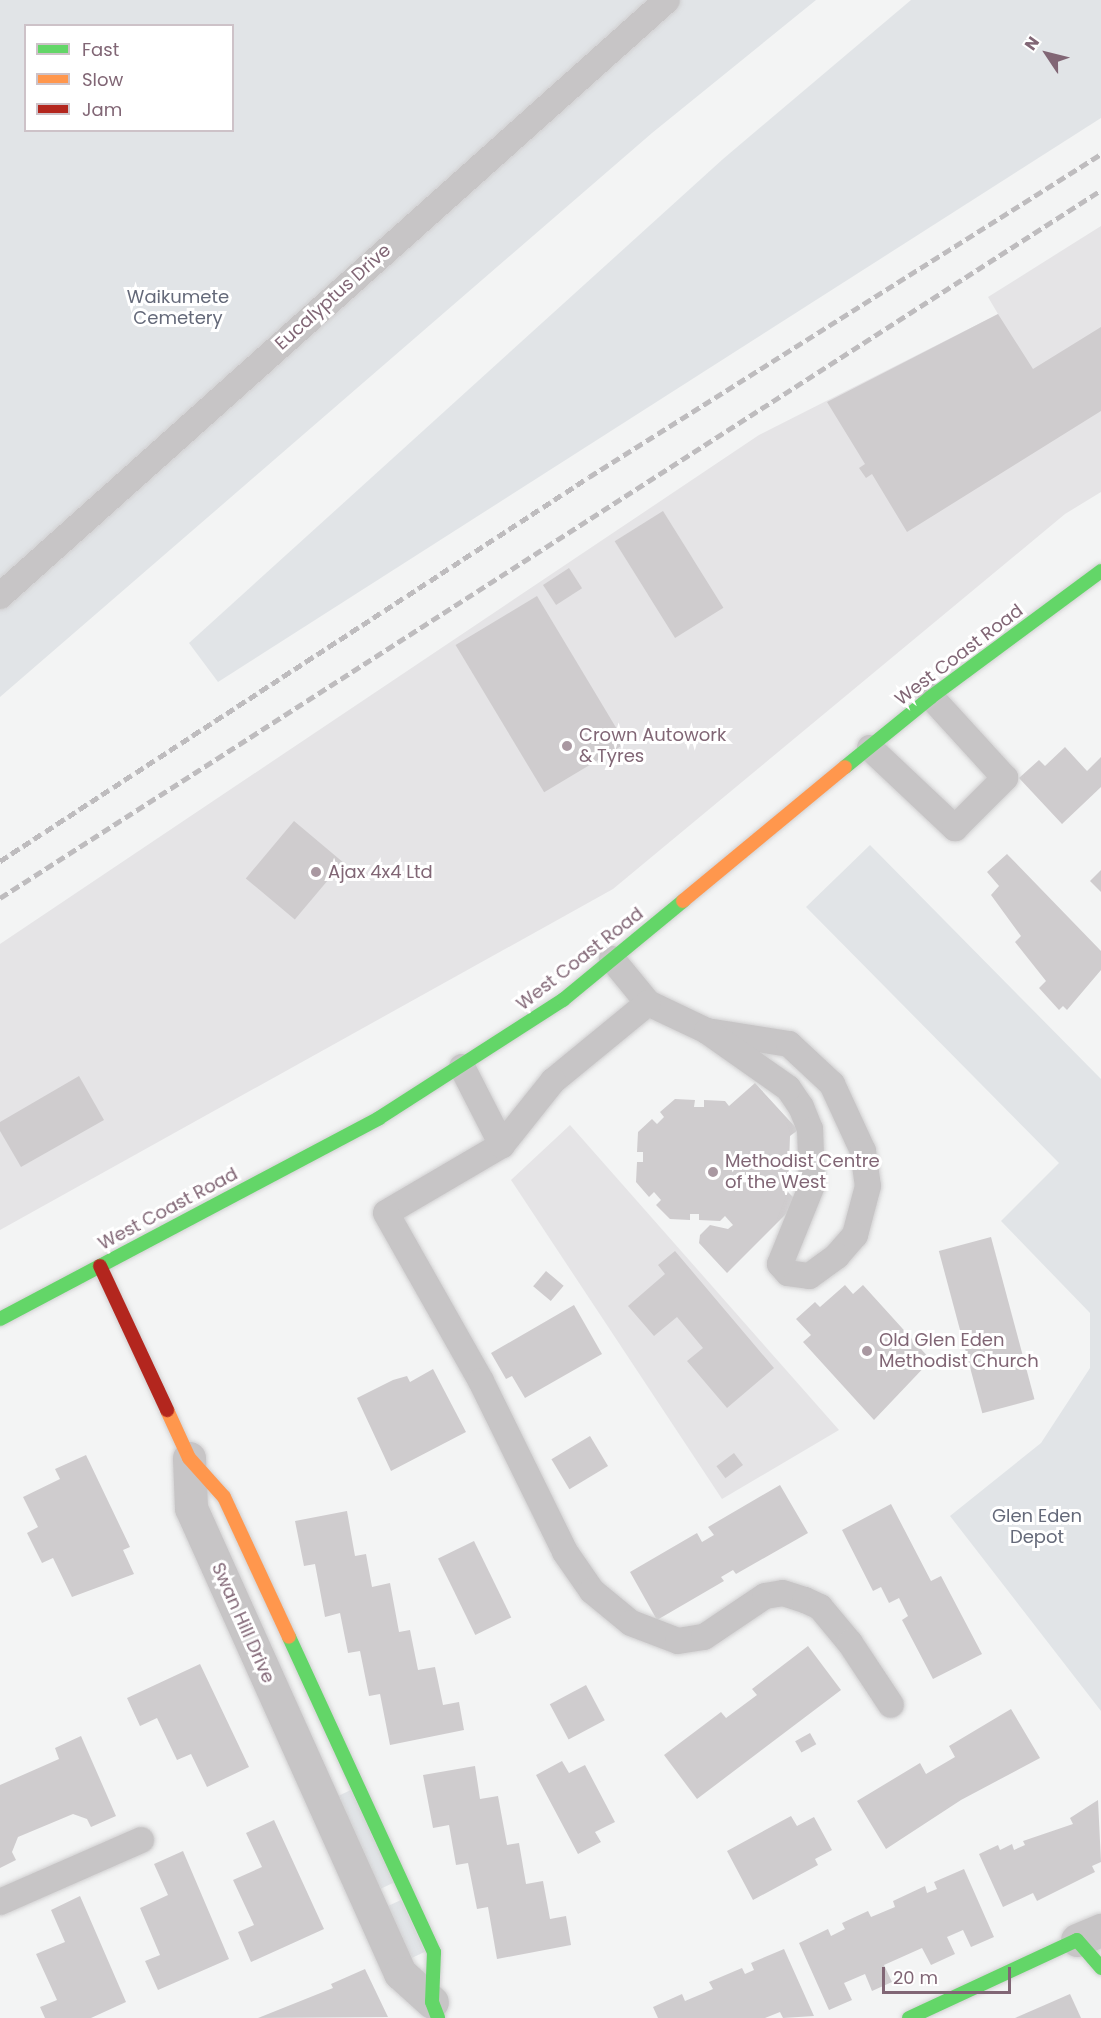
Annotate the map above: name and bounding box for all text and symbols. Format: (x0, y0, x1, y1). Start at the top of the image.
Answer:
legend (24, 24, 234, 132)
north arrow (1017, 24, 1077, 84)
text: N (1019, 32, 1045, 55)
text: Fast (82, 37, 119, 62)
text: Slow (82, 67, 123, 92)
text: Jam (82, 97, 122, 122)
street label: Eucalyptus Drive (271, 239, 395, 355)
park label: Waikumete Cemetery (127, 287, 229, 330)
street label: West Coast Road (891, 600, 1027, 710)
place label: Crown Autowork & Tyres (579, 725, 726, 768)
marker: Crown Autowork & Tyres (560, 739, 574, 753)
place label: Ajax 4x4 Ltd (328, 861, 433, 883)
marker: Ajax 4x4 Ltd (309, 865, 323, 879)
street label: West Coast Road (512, 903, 648, 1015)
place label: Methodist Centre of the West (725, 1151, 880, 1194)
street label: West Coast Road (95, 1163, 241, 1255)
marker: Methodist Centre of the West (706, 1165, 720, 1179)
place label: Old Glen Eden Methodist Church (879, 1330, 1039, 1372)
marker: Old Glen Eden Methodist Church (860, 1344, 874, 1358)
park label: Glen Eden Depot (992, 1506, 1082, 1549)
street label: Swan Hill Drive (207, 1559, 279, 1687)
scale bar (885, 1955, 1014, 1993)
text: 20 m (893, 1965, 938, 1990)

